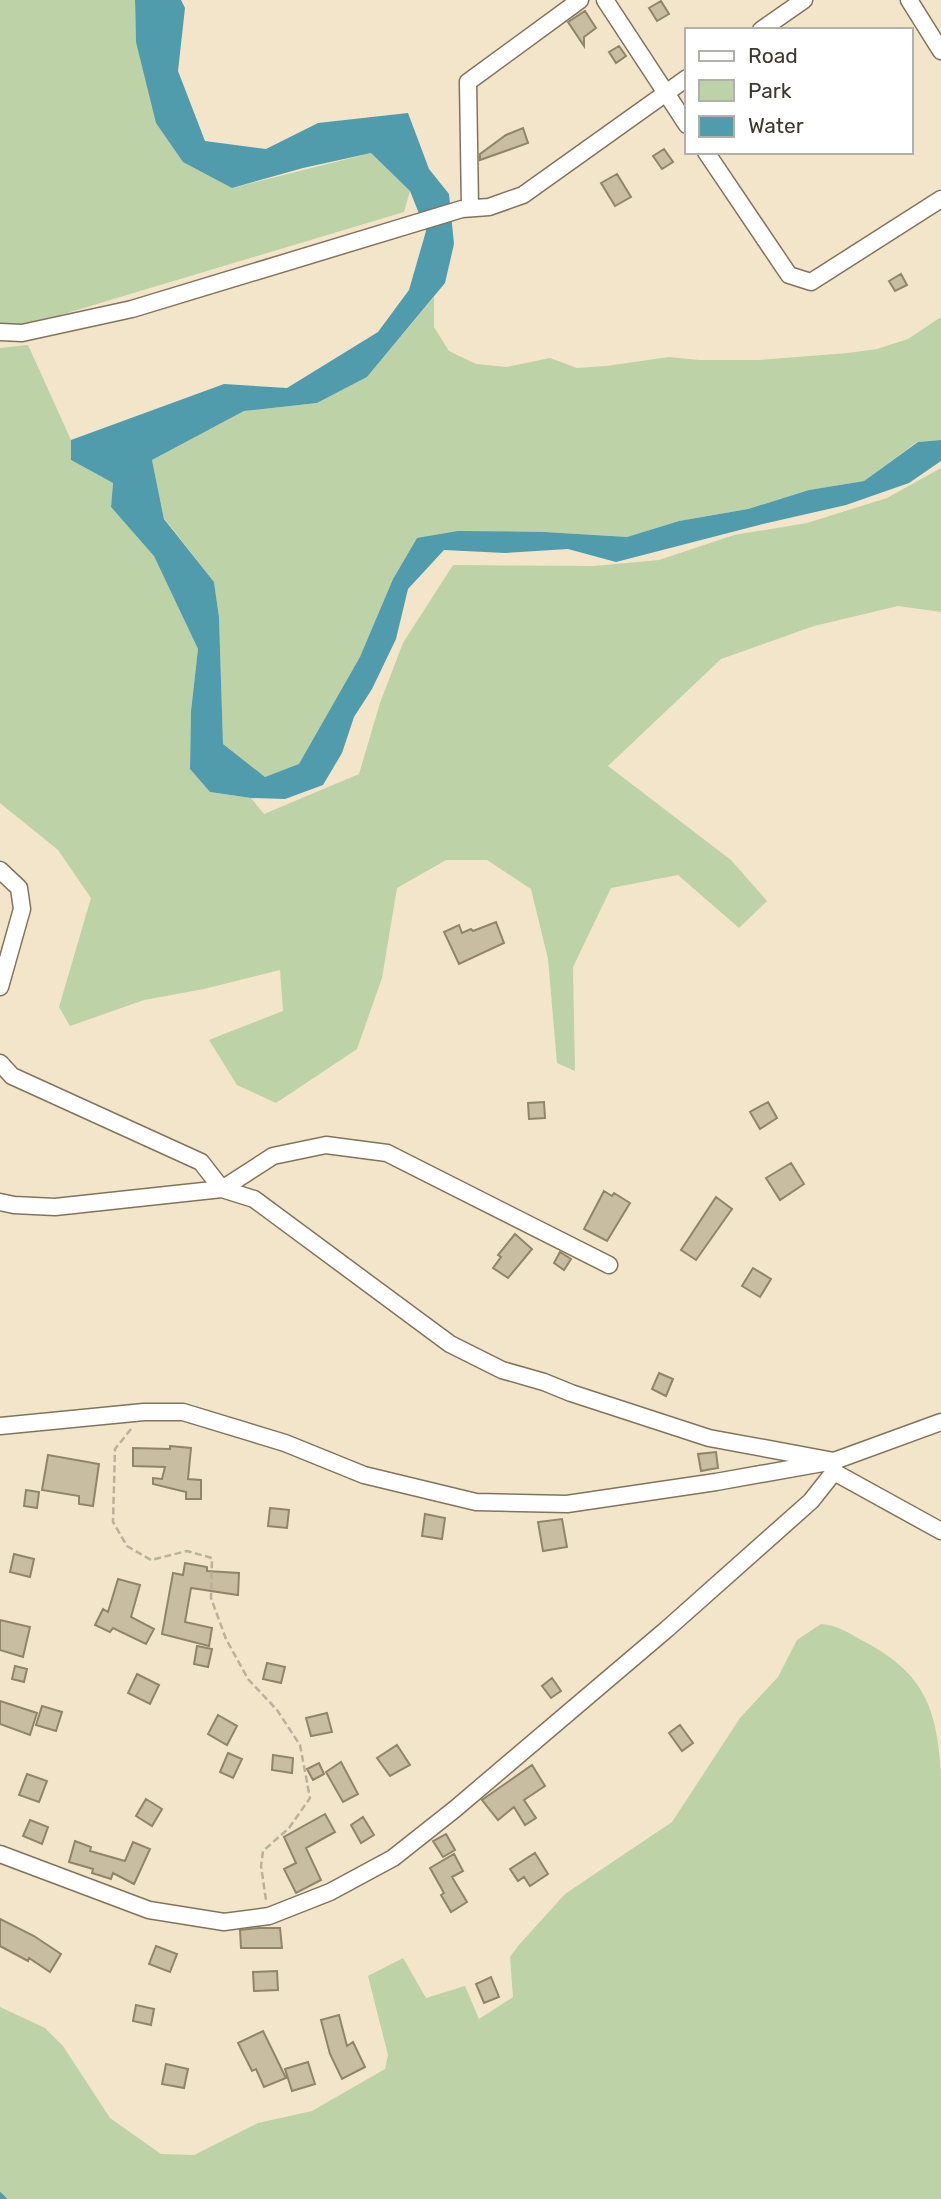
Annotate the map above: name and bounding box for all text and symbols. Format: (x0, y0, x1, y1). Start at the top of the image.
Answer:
legend (685, 28, 913, 154)
text: Road (748, 43, 798, 68)
text: Park (748, 78, 792, 103)
text: Water (748, 113, 804, 138)

